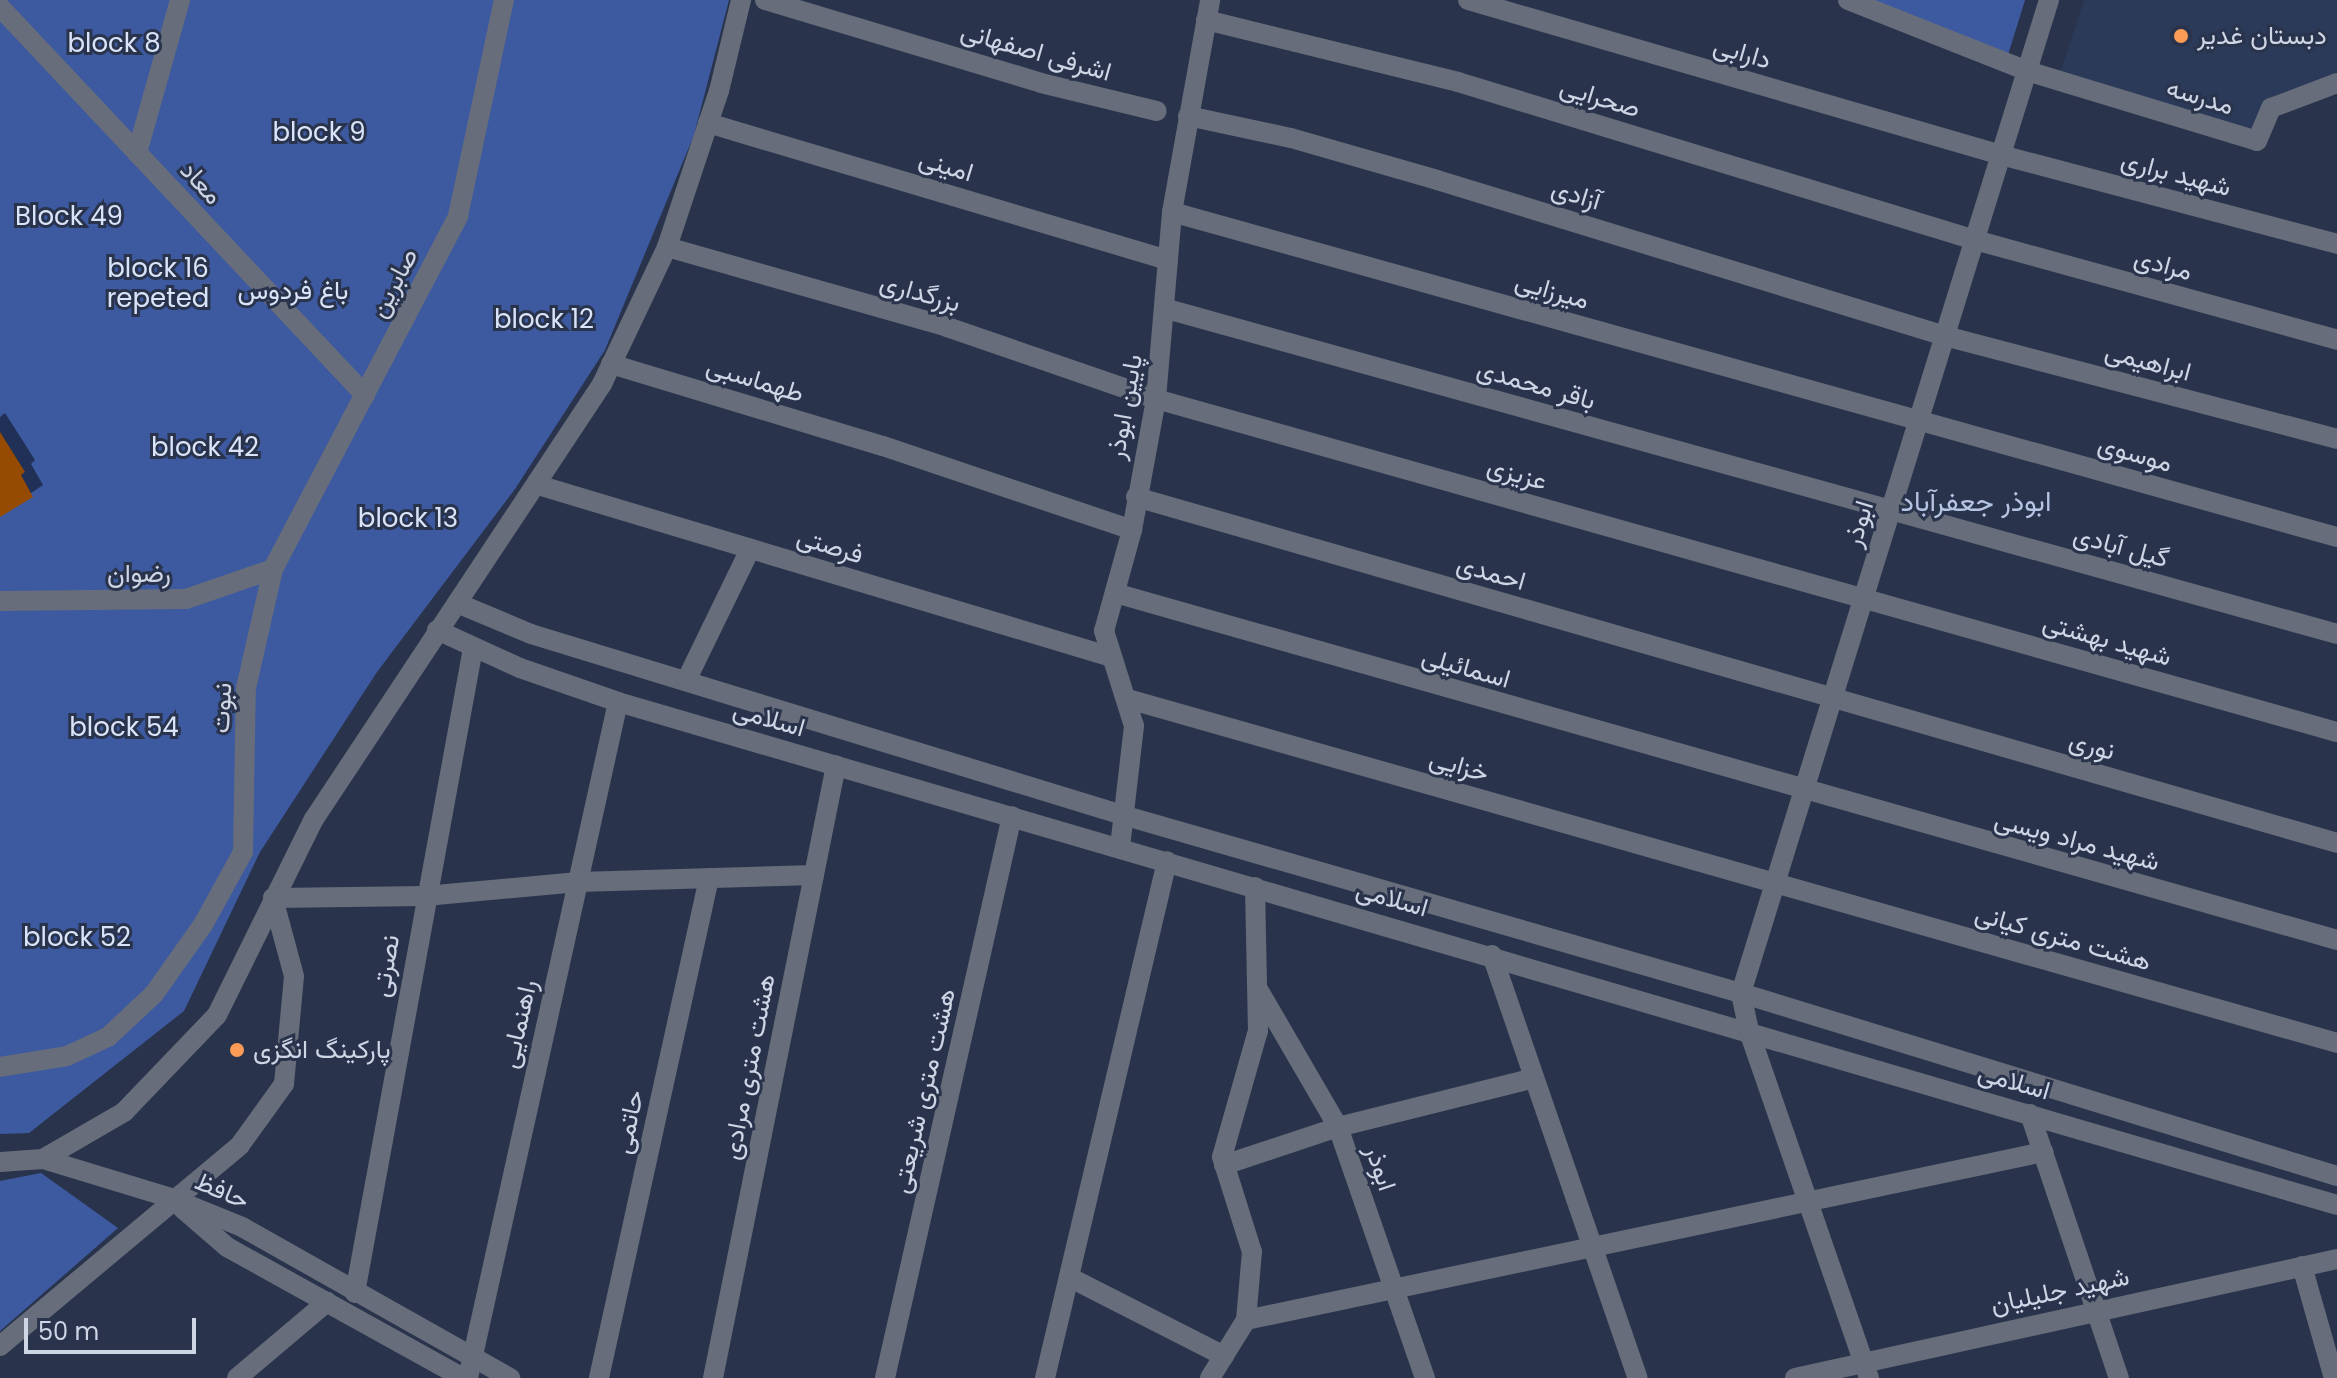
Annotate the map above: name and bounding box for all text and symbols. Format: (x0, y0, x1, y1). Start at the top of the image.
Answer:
street label: اشرفی اصفهانی (957, 16, 1115, 88)
place label: دبستان غدیر (2197, 20, 2327, 52)
marker: دبستان غدیر (2172, 27, 2190, 45)
park label: block 8 (67, 28, 161, 60)
street label: دارابی (1710, 30, 1774, 76)
street label: صحرایی (1556, 71, 1644, 125)
street label: مدرسه (2163, 72, 2237, 122)
park label: block 9 (272, 117, 366, 149)
street label: امینی (915, 143, 977, 189)
street label: شهید براری (2117, 144, 2235, 204)
street label: معاد (173, 155, 229, 211)
street label: آزادی (1548, 173, 1604, 217)
park label: Block 49 (15, 201, 123, 233)
street label: مرادی (2130, 242, 2196, 288)
street label: صابرین (363, 243, 425, 323)
park label: block 16 repeted (107, 253, 209, 314)
street label: میرزایی (1511, 266, 1593, 316)
street label: بزرگداری (876, 267, 964, 319)
park label: باغ فردوس (238, 275, 348, 307)
park label: block 12 (494, 304, 594, 336)
street label: ابراهیمی (2102, 336, 2194, 388)
street label: طهماسبی (702, 350, 808, 410)
street label: پایین ابوذر (1100, 352, 1150, 462)
street label: باقر محمدی (1473, 353, 1599, 417)
street label: موسوی (2094, 429, 2176, 479)
park label: block 42 (151, 432, 259, 464)
street label: عزیزی (1483, 451, 1551, 497)
district label: ابوذر جعفرآباد (1901, 485, 2051, 519)
street label: ابوذر (1837, 497, 1881, 551)
park label: block 13 (358, 503, 458, 535)
street label: گیل آبادی (2070, 519, 2172, 575)
street label: فرصتی (793, 521, 867, 571)
street label: احمدی (1453, 548, 1529, 598)
street label: رضوان (107, 558, 171, 590)
street label: شهید بهشتی (2039, 607, 2175, 673)
street label: اسمائیلی (1418, 640, 1514, 696)
street label: نبوت (205, 682, 239, 734)
street label: اسلامی (729, 694, 809, 744)
park label: block 54 (69, 712, 179, 744)
street label: نوری (2065, 725, 2119, 767)
street label: خزایی (1426, 743, 1492, 789)
street label: شهید مراد ویسی (1991, 804, 2163, 878)
street label: اسلامی (1352, 874, 1432, 924)
street label: هشت متری کیانی (1971, 898, 2155, 978)
park label: block 52 (23, 922, 131, 954)
street label: نصرتی (365, 932, 407, 1000)
street label: هشت متری مرادی (716, 971, 782, 1163)
street label: راهنمایی (494, 977, 544, 1071)
street label: هشت متری شریعتی (885, 986, 963, 1196)
place label: پارکینگ انگزی (253, 1034, 391, 1066)
marker: پارکینگ انگزی (228, 1041, 246, 1059)
street label: اسلامی (1974, 1057, 2054, 1107)
street label: حاتمی (607, 1087, 651, 1157)
street label: ابوذر (1358, 1141, 1402, 1195)
street label: حافظ (190, 1166, 254, 1216)
street label: شهید جلیلیان (1988, 1261, 2132, 1321)
scale bar (28, 1302, 200, 1352)
text: 50 m (38, 1315, 99, 1348)

